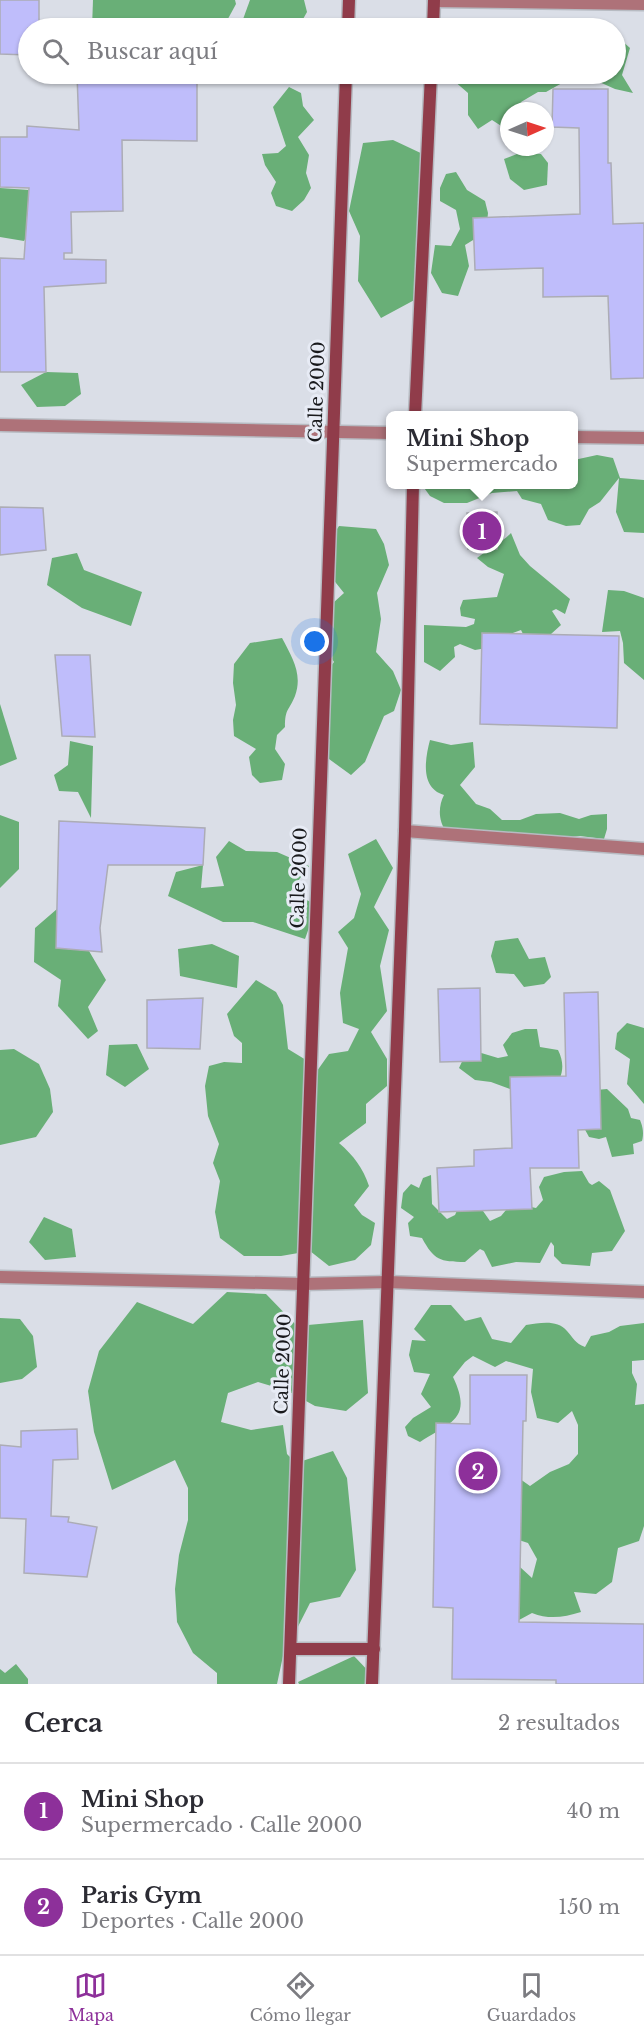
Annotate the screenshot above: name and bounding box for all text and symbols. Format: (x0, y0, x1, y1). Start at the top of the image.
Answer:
search box (18, 18, 626, 84)
icon: search (39, 35, 72, 68)
text: Buscar aquí (87, 38, 218, 65)
north arrow (500, 102, 554, 156)
street label: Calle 2000 (304, 341, 330, 443)
popup (386, 411, 578, 489)
text: Mini Shop (406, 425, 529, 452)
text: Supermercado (406, 452, 558, 476)
pin: 1 (462, 508, 502, 554)
your location (300, 627, 329, 656)
street label: Calle 2000 (286, 827, 312, 929)
street label: Calle 2000 (270, 1313, 296, 1415)
pin: 2 (458, 1448, 498, 1494)
text: Cerca (24, 1707, 103, 1739)
text: 2 resultados (498, 1711, 620, 1735)
text: Mini Shop (81, 1786, 204, 1813)
text: 1 (39, 1799, 48, 1823)
text: 40 m (567, 1799, 620, 1823)
text: Supermercado · Calle 2000 (81, 1813, 362, 1837)
text: Paris Gym (81, 1882, 202, 1909)
text: 2 (37, 1895, 50, 1919)
text: 150 m (558, 1895, 620, 1919)
text: Deportes · Calle 2000 (81, 1909, 304, 1933)
tab: Mapa (68, 1969, 114, 2025)
tab: Cómo llegar (250, 1969, 351, 2025)
tab: Guardados (487, 1969, 576, 2025)

